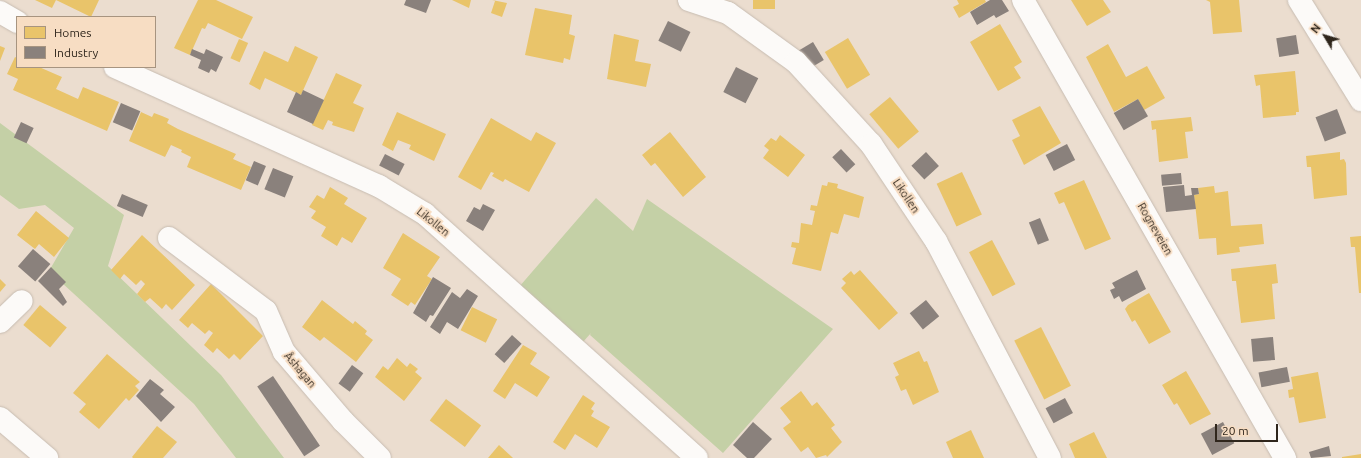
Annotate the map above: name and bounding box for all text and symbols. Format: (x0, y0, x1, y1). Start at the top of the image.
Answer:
legend (16, 16, 156, 68)
north arrow (1305, 16, 1345, 56)
text: N (1308, 22, 1323, 36)
text: Homes (54, 26, 92, 39)
text: Industry (54, 46, 98, 59)
street label: Likollen (890, 176, 922, 216)
street label: Rogneveien (1135, 200, 1175, 258)
street label: Likollen (414, 205, 452, 239)
street label: Åshagan (281, 350, 319, 390)
scale bar (1217, 416, 1280, 442)
text: 20 m (1222, 424, 1249, 437)

